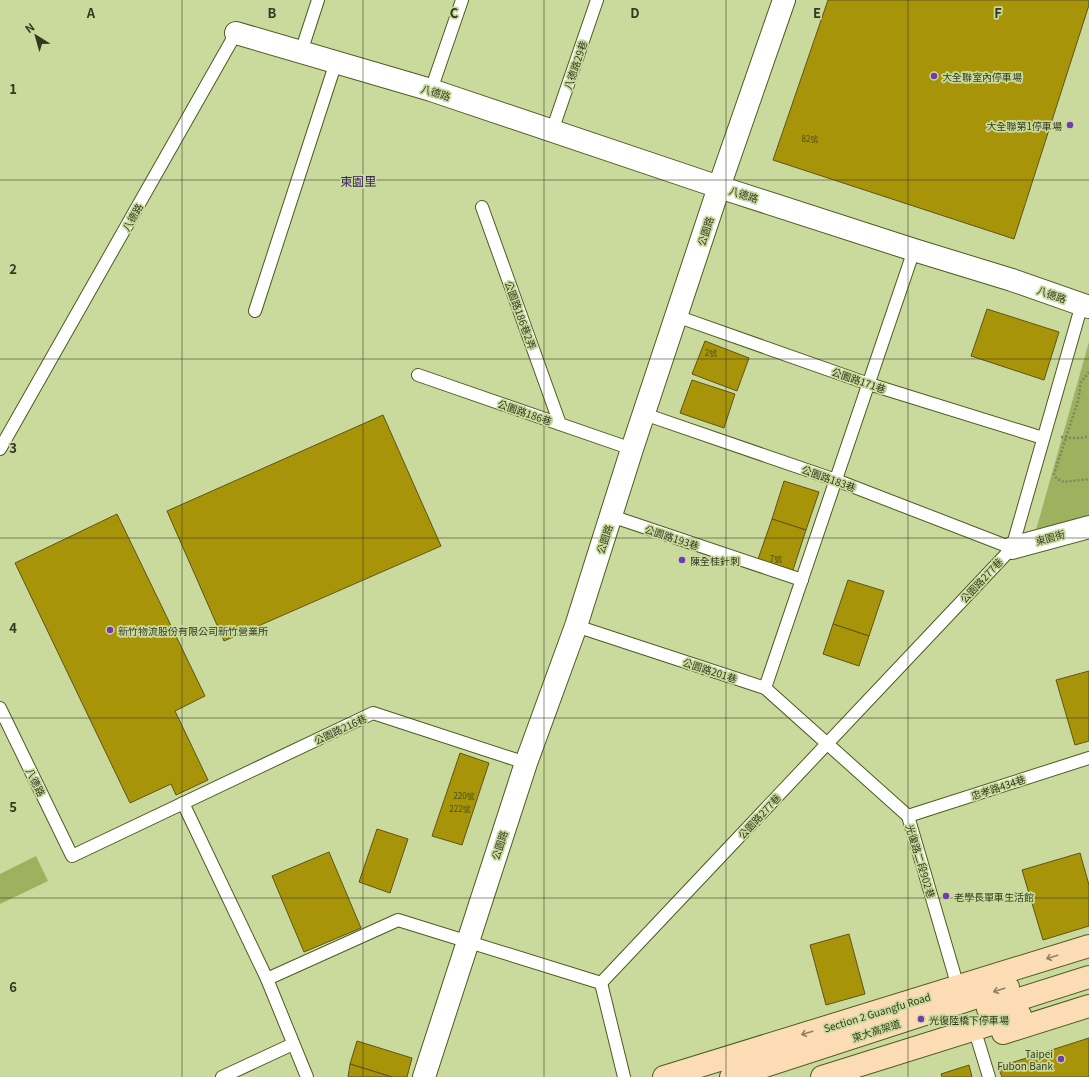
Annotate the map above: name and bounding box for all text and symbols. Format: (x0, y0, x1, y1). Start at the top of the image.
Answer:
text: A (86, 3, 96, 22)
text: B (268, 3, 277, 22)
text: C (450, 3, 459, 22)
text: D (630, 3, 640, 22)
text: E (813, 3, 821, 22)
text: F (994, 3, 1002, 22)
north arrow (16, 16, 56, 56)
text: N (21, 18, 37, 36)
street label: 八德路29巷 (560, 38, 590, 92)
place label: 大全聯室內停車場 (942, 69, 1022, 84)
marker: 大全聯室內停車場 (929, 71, 939, 81)
text: 1 (9, 79, 17, 98)
street label: 八德路 (419, 80, 453, 104)
place label: 大全聯第1停車場 (986, 118, 1062, 133)
marker: 大全聯第1停車場 (1065, 120, 1075, 130)
house number: 82號 (802, 133, 818, 144)
district label: 東園里 (340, 172, 376, 189)
street label: 八德路 (727, 182, 761, 206)
street label: 八德路 (118, 200, 146, 234)
street label: 公園路 (693, 214, 717, 248)
text: 2 (9, 259, 17, 278)
street label: 公園路186巷2弄 (502, 279, 540, 351)
street label: 八德路 (1035, 282, 1069, 306)
house number: 2號 (705, 347, 717, 358)
street label: 公園路171巷 (830, 364, 888, 396)
street label: 公園路186巷 (496, 396, 554, 428)
text: 3 (9, 438, 17, 457)
street label: 公園路183巷 (800, 461, 858, 495)
street label: 公園路193巷 (643, 521, 701, 553)
street label: 公園路 (592, 522, 616, 556)
street label: 東園街 (1034, 526, 1066, 548)
place label: 陳全桂針刺 (690, 553, 740, 568)
house number: 7號 (770, 553, 782, 564)
street label: 公園路277巷 (956, 554, 1006, 606)
marker: 陳全桂針刺 (677, 555, 687, 565)
text: 4 (9, 618, 17, 637)
place label: 新竹物流股份有限公司新竹營業所 (118, 623, 268, 638)
marker: 新竹物流股份有限公司新竹營業所 (105, 625, 115, 635)
street label: 公園路201巷 (681, 654, 739, 686)
street label: 公園路216巷 (311, 710, 369, 748)
street label: 八德路 (23, 765, 49, 799)
street label: 忠孝路434巷 (969, 771, 1027, 803)
house number: 220號 (453, 790, 475, 801)
street label: 公園路277巷 (734, 790, 784, 842)
text: 5 (9, 797, 17, 816)
house number: 222號 (449, 803, 471, 814)
street label: 光復路二段902巷 (903, 822, 939, 900)
street label: 公園路 (487, 828, 511, 862)
place label: 老學長單車生活館 (954, 889, 1034, 904)
marker: 老學長單車生活館 (941, 891, 951, 901)
one-way arrow (1046, 954, 1058, 962)
text: 6 (9, 977, 17, 996)
one-way arrow (992, 987, 1005, 994)
street label: Section 2 Guangfu Road (822, 989, 932, 1035)
place label: 光復陸橋下停車場 (929, 1012, 1009, 1027)
marker: 光復陸橋下停車場 (916, 1014, 926, 1024)
street label: 東大高架道 (850, 1015, 902, 1045)
one-way arrow (801, 1030, 814, 1037)
place label: Taipei Fubon Bank (997, 1046, 1053, 1073)
marker: Taipei Fubon Bank (1056, 1054, 1066, 1064)

